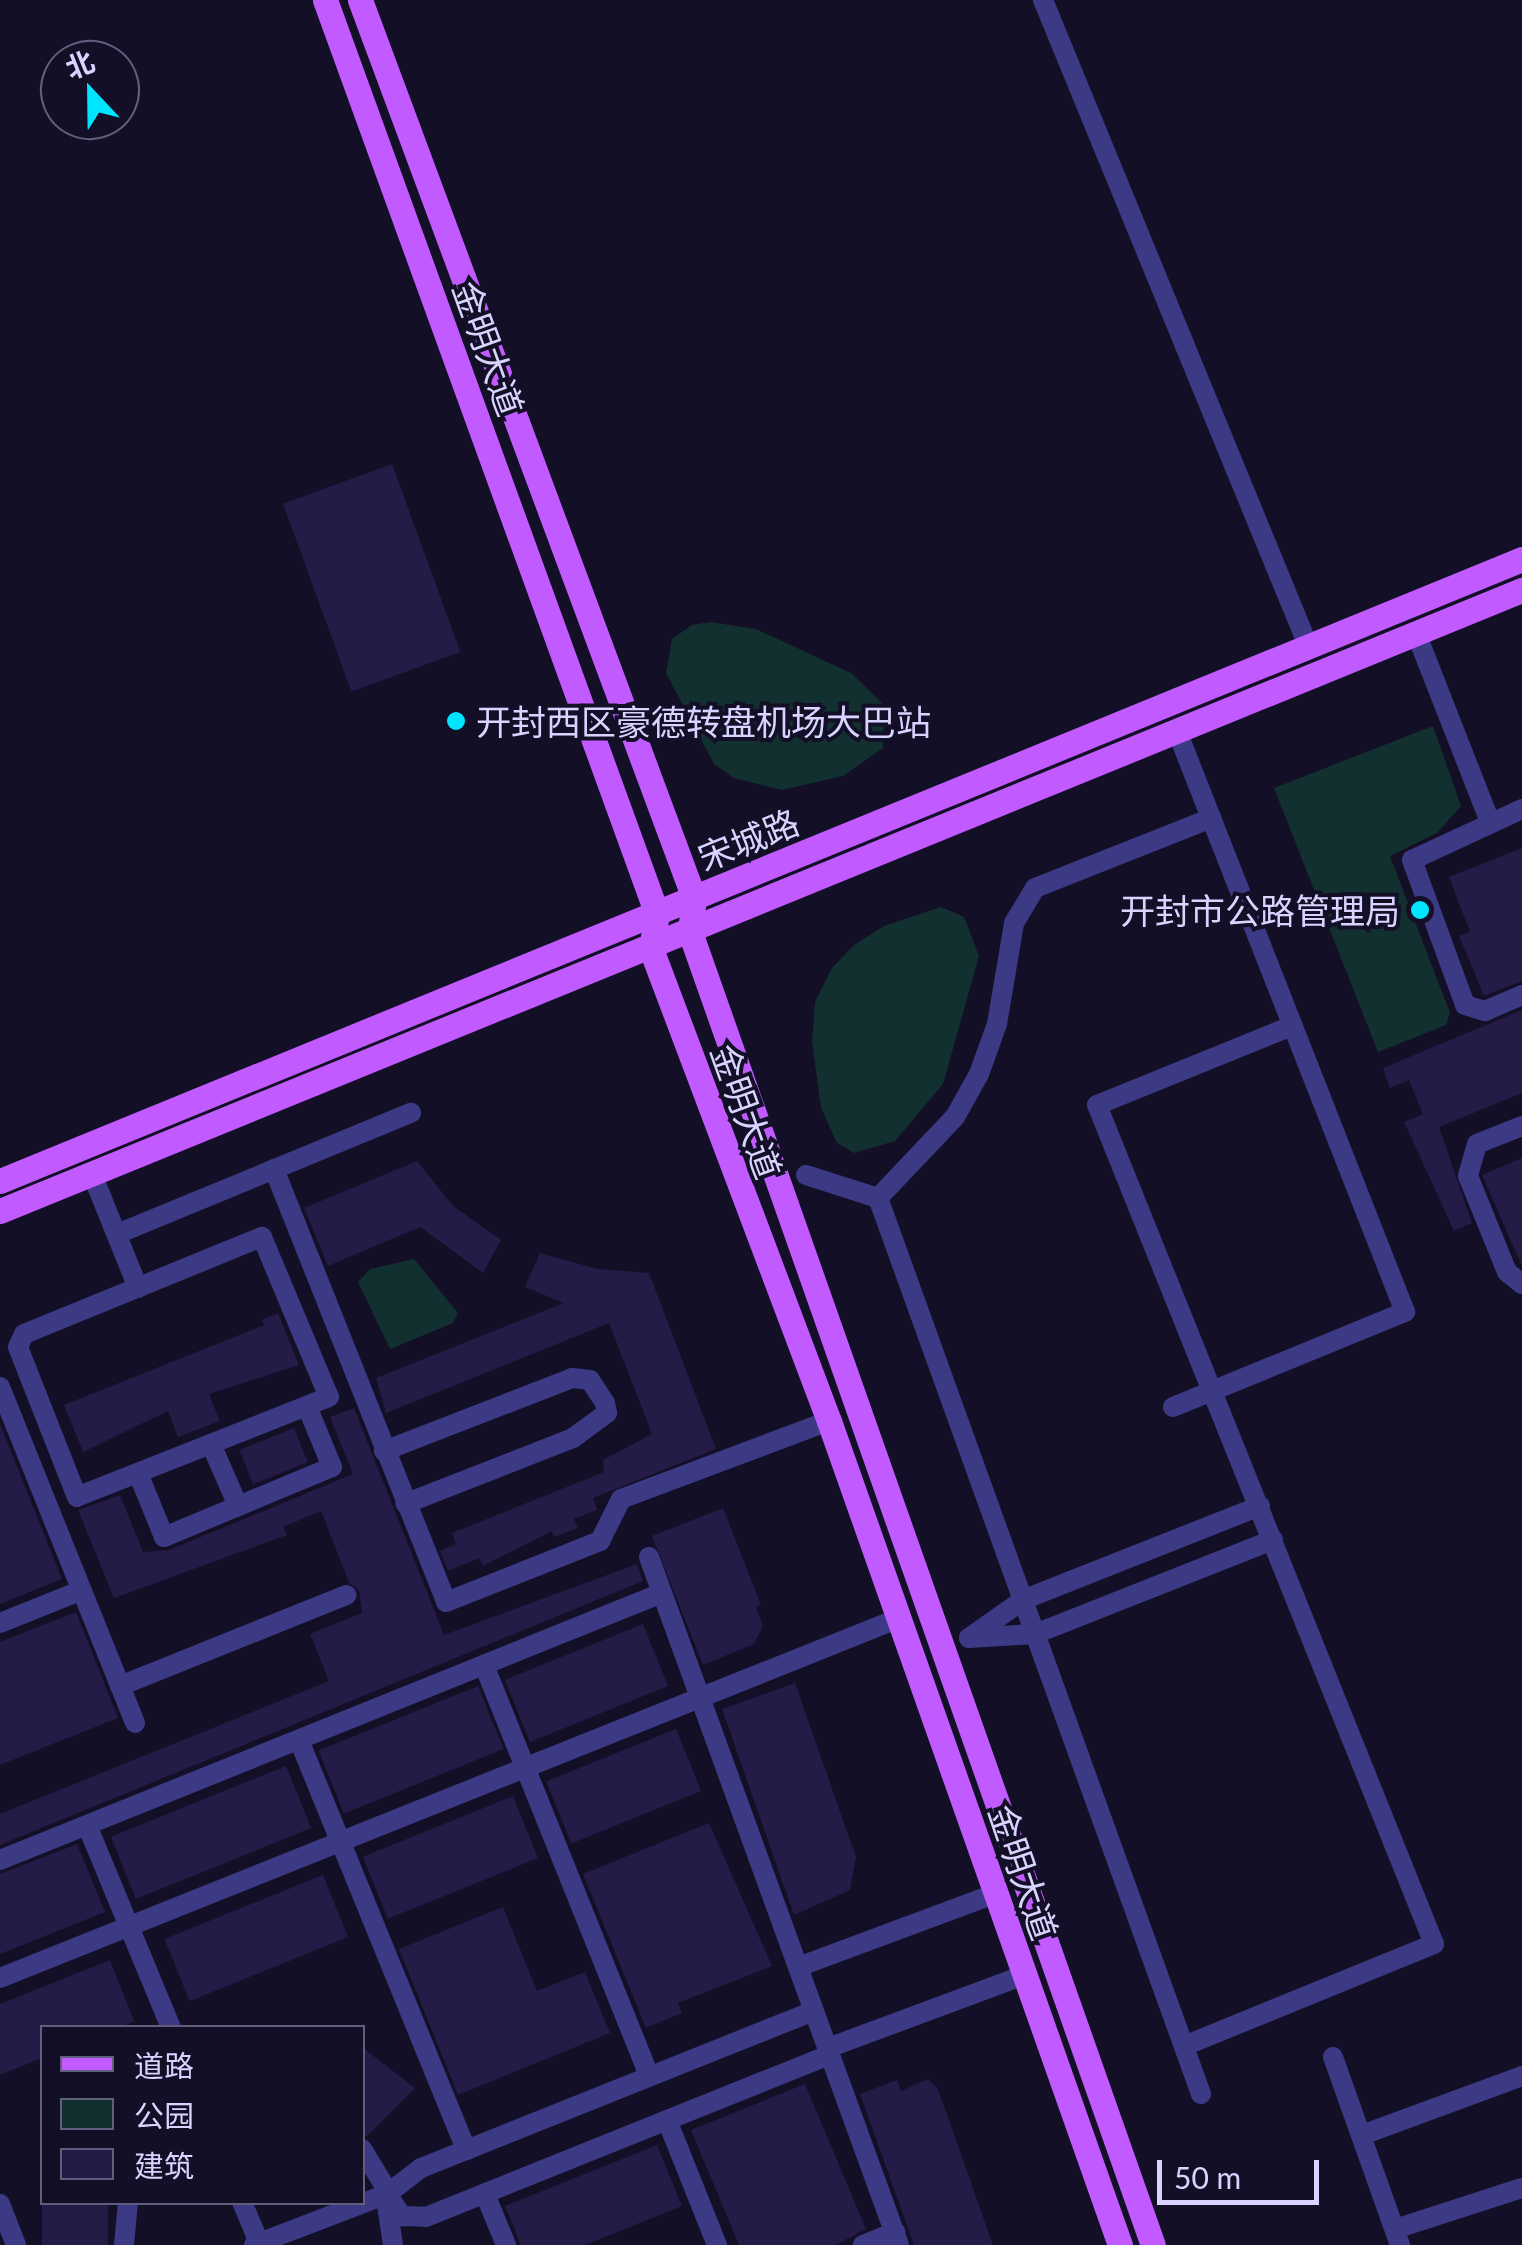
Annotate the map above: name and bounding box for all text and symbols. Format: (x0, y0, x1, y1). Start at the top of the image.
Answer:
north arrow (40, 40, 140, 140)
text: 北 (60, 43, 99, 85)
street label: 金明大道 (445, 275, 533, 421)
place label: 开封西区豪德转盘机场大巴站 (476, 700, 931, 742)
marker: 开封西区豪德转盘机场大巴站 (445, 710, 467, 732)
street label: 宋城路 (691, 800, 805, 878)
place label: 开封市公路管理局 (1120, 889, 1400, 931)
marker: 开封市公路管理局 (1409, 899, 1431, 921)
street label: 金明大道 (703, 1038, 791, 1184)
street label: 金明大道 (981, 1799, 1067, 1945)
legend (40, 2025, 365, 2205)
text: 道路 (134, 2047, 194, 2083)
text: 公园 (134, 2097, 194, 2133)
scale bar (1162, 2140, 1324, 2202)
text: 建筑 (134, 2147, 194, 2183)
text: 50 m (1174, 2159, 1241, 2195)

